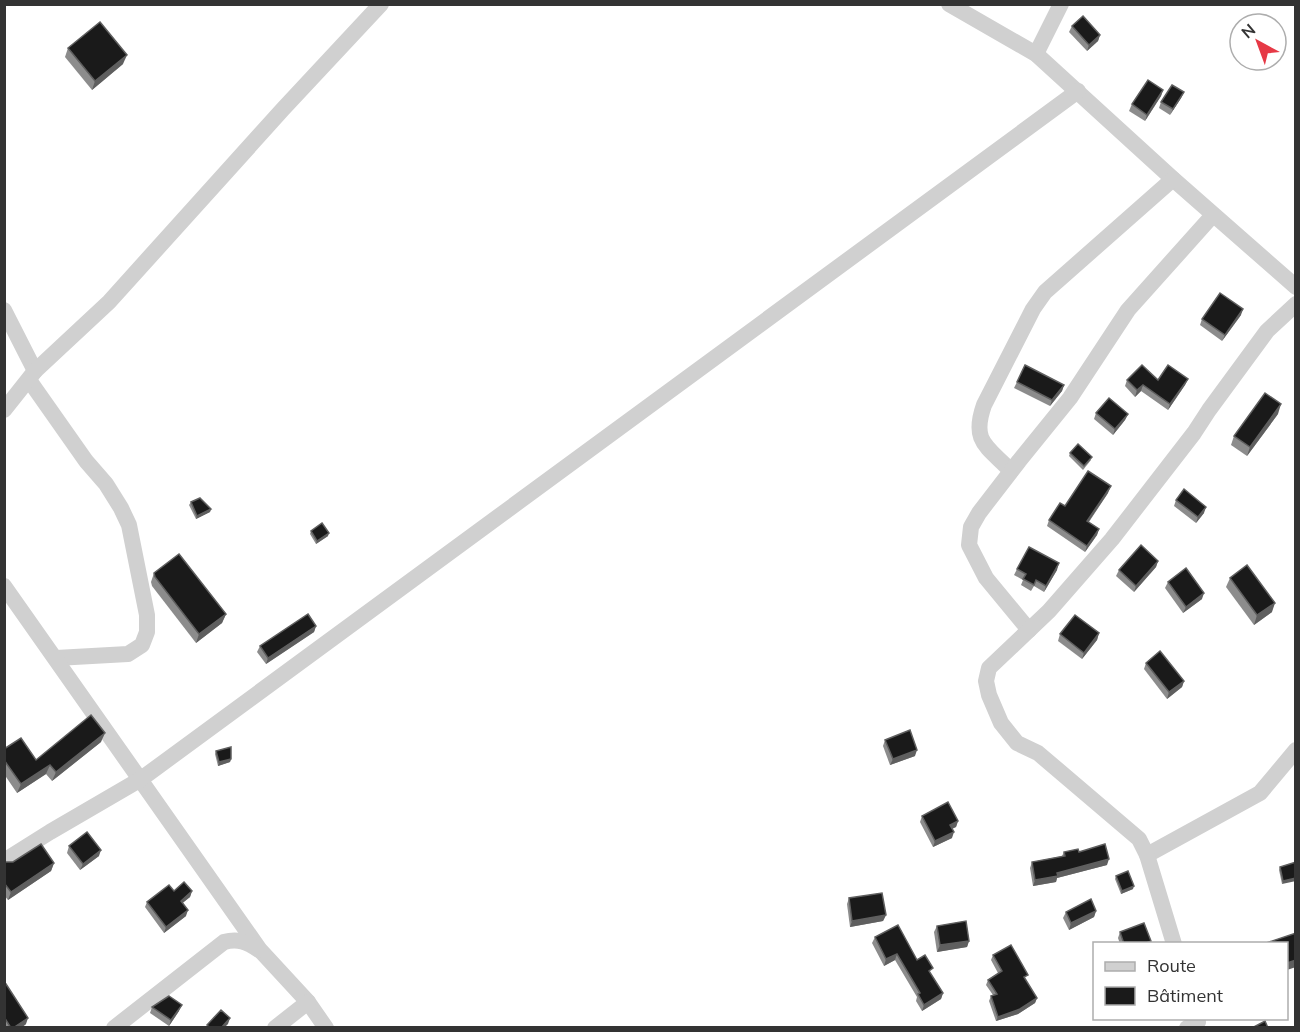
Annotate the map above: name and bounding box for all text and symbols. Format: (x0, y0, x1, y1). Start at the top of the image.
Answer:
north arrow (1228, 12, 1288, 72)
text: N (1237, 19, 1259, 42)
legend (1093, 942, 1288, 1020)
text: Route (1147, 954, 1196, 977)
text: Bâtiment (1147, 984, 1223, 1007)

